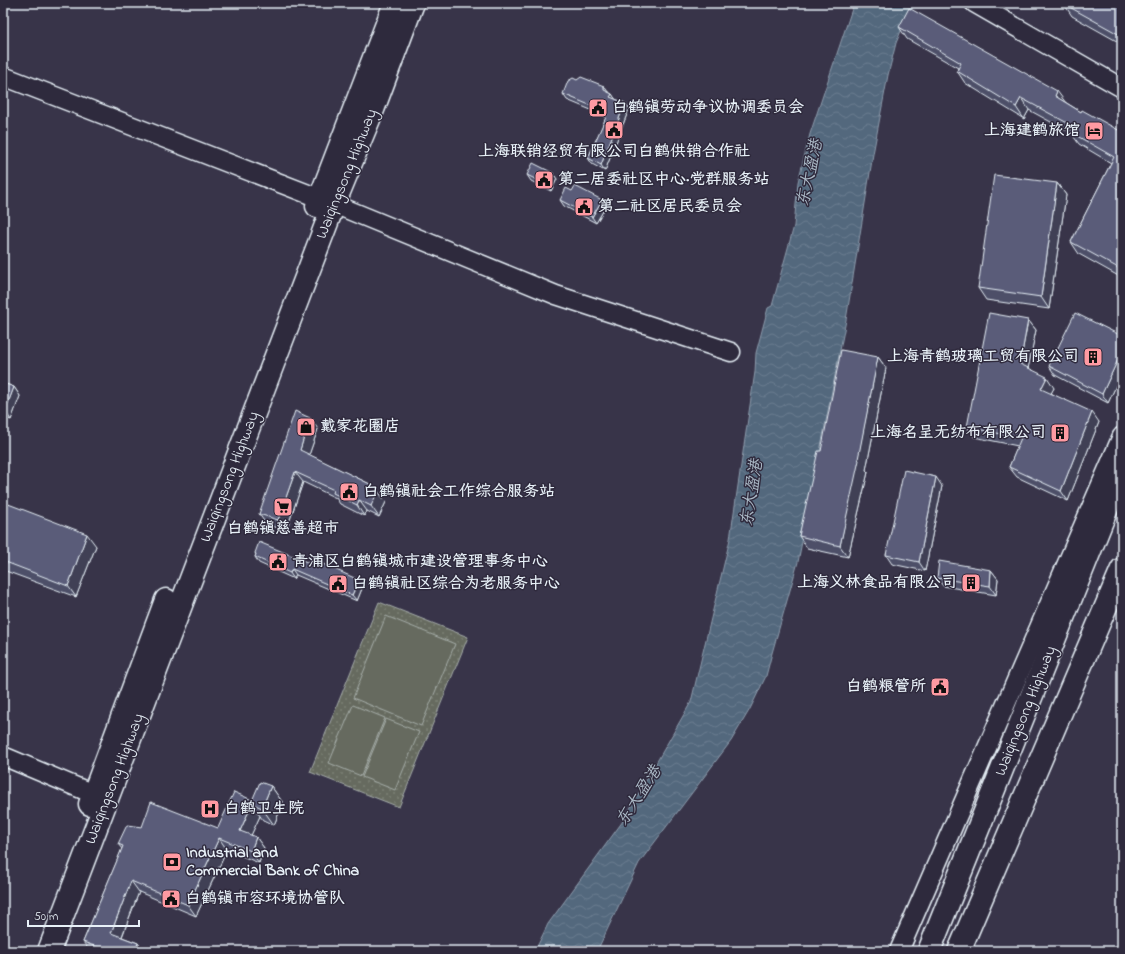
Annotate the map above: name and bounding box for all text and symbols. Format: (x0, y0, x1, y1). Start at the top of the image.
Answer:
place label: 白鹤镇劳动争议协调委员会 (612, 96, 804, 120)
public building icon: 白鹤镇劳动争议协调委员会 (587, 97, 609, 119)
street label: Waiqingsong Highway (310, 105, 384, 243)
public building icon: 上海联销经贸有限公司白鹤供销合作社 (603, 119, 625, 141)
place label: 上海建鹤旅馆 (984, 119, 1080, 143)
hotel icon: 上海建鹤旅馆 (1083, 120, 1105, 142)
water label: 东大盈港 (791, 135, 830, 209)
place label: 上海联销经贸有限公司白鹤供销合作社 (478, 140, 750, 164)
place label: 第二居委社区中心·党群服务站 (558, 168, 769, 192)
public building icon: 第二居委社区中心·党群服务站 (533, 169, 555, 191)
place label: 第二社区居民委员会 (598, 195, 742, 219)
public building icon: 第二社区居民委员会 (573, 196, 595, 218)
place label: 上海青鹤玻璃工贸有限公司 (887, 345, 1079, 369)
building icon: 上海青鹤玻璃工贸有限公司 (1082, 346, 1104, 368)
street label: Waiqingsong Highway (194, 408, 266, 546)
place label: 戴家花圈店 (320, 415, 400, 439)
shop icon: 戴家花圈店 (295, 416, 317, 438)
place label: 上海名呈无纺布有限公司 (870, 421, 1046, 445)
building icon: 上海名呈无纺布有限公司 (1049, 422, 1071, 444)
water label: 东大盈港 (734, 455, 770, 529)
place label: 白鹤镇社会工作综合服务站 (363, 480, 555, 504)
public building icon: 白鹤镇社会工作综合服务站 (338, 481, 360, 503)
supermarket icon: 白鹤镇慈善超市 (272, 496, 294, 518)
place label: 白鹤镇慈善超市 (227, 517, 339, 541)
place label: 青浦区白鹤镇城市建设管理事务中心 (292, 550, 548, 574)
public building icon: 青浦区白鹤镇城市建设管理事务中心 (267, 551, 289, 573)
place label: 上海义林食品有限公司 (797, 571, 957, 595)
place label: 白鹤镇社区综合为老服务中心 (352, 572, 560, 596)
building icon: 上海义林食品有限公司 (960, 572, 982, 594)
public building icon: 白鹤镇社区综合为老服务中心 (327, 573, 349, 595)
street label: Waiqingsong Highway (989, 642, 1063, 780)
place label: 白鹤粮管所 (846, 675, 926, 699)
public building icon: 白鹤粮管所 (929, 676, 951, 698)
street label: Waiqingsong Highway (79, 710, 151, 848)
water label: 东大盈港 (610, 759, 669, 831)
place label: 白鹤卫生院 (224, 797, 304, 821)
hospital icon: 白鹤卫生院 (199, 798, 221, 820)
place label: Industrial and Commercial Bank of China (186, 841, 360, 883)
bank icon: Industrial and Commercial Bank of China (161, 851, 183, 873)
place label: 白鹤镇市容环境协管队 (185, 887, 345, 911)
public building icon: 白鹤镇市容环境协管队 (160, 888, 182, 910)
scale bar (28, 902, 139, 928)
text: 50 m (34, 908, 58, 926)

